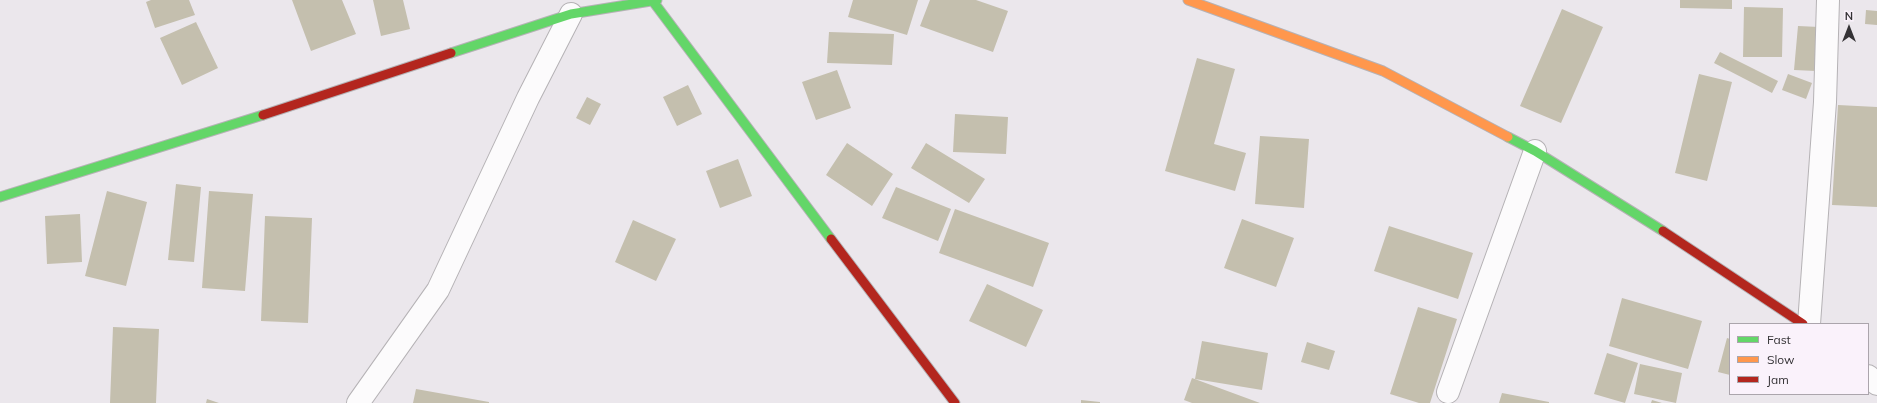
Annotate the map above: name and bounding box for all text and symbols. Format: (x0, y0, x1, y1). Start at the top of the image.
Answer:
north arrow (1829, 8, 1869, 48)
text: N (1845, 9, 1853, 23)
legend (1729, 323, 1869, 395)
text: Fast (1767, 332, 1791, 347)
text: Slow (1767, 352, 1795, 367)
text: Jam (1767, 372, 1789, 387)

